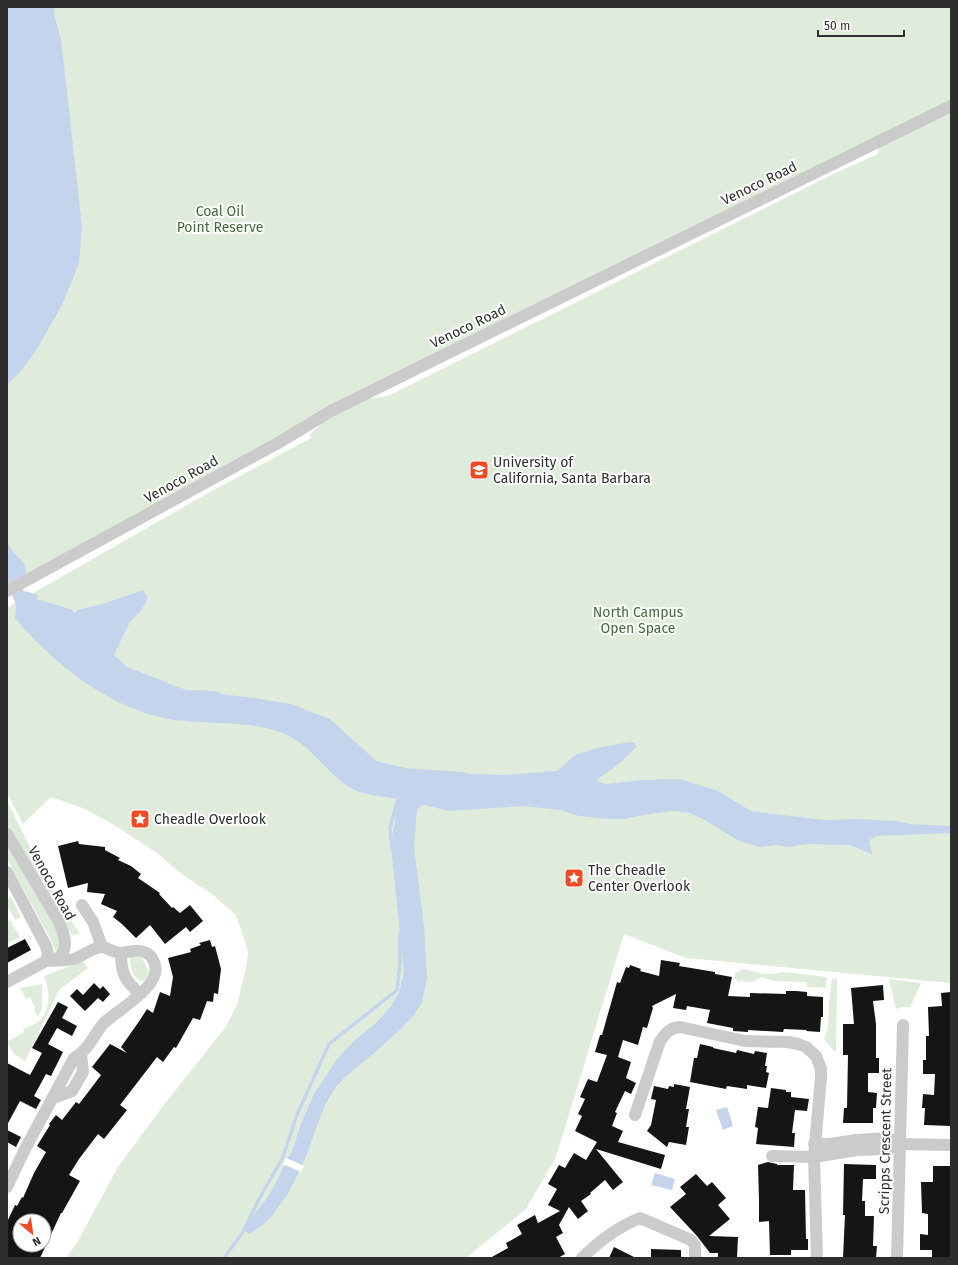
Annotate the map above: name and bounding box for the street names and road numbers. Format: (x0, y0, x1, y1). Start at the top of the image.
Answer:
street label: Venoco Road (719, 158, 800, 209)
street label: Venoco Road (428, 301, 509, 352)
street label: Venoco Road (141, 452, 221, 507)
street label: Venoco Road (24, 843, 79, 923)
street label: Scripps Crescent Street (876, 1067, 895, 1214)

